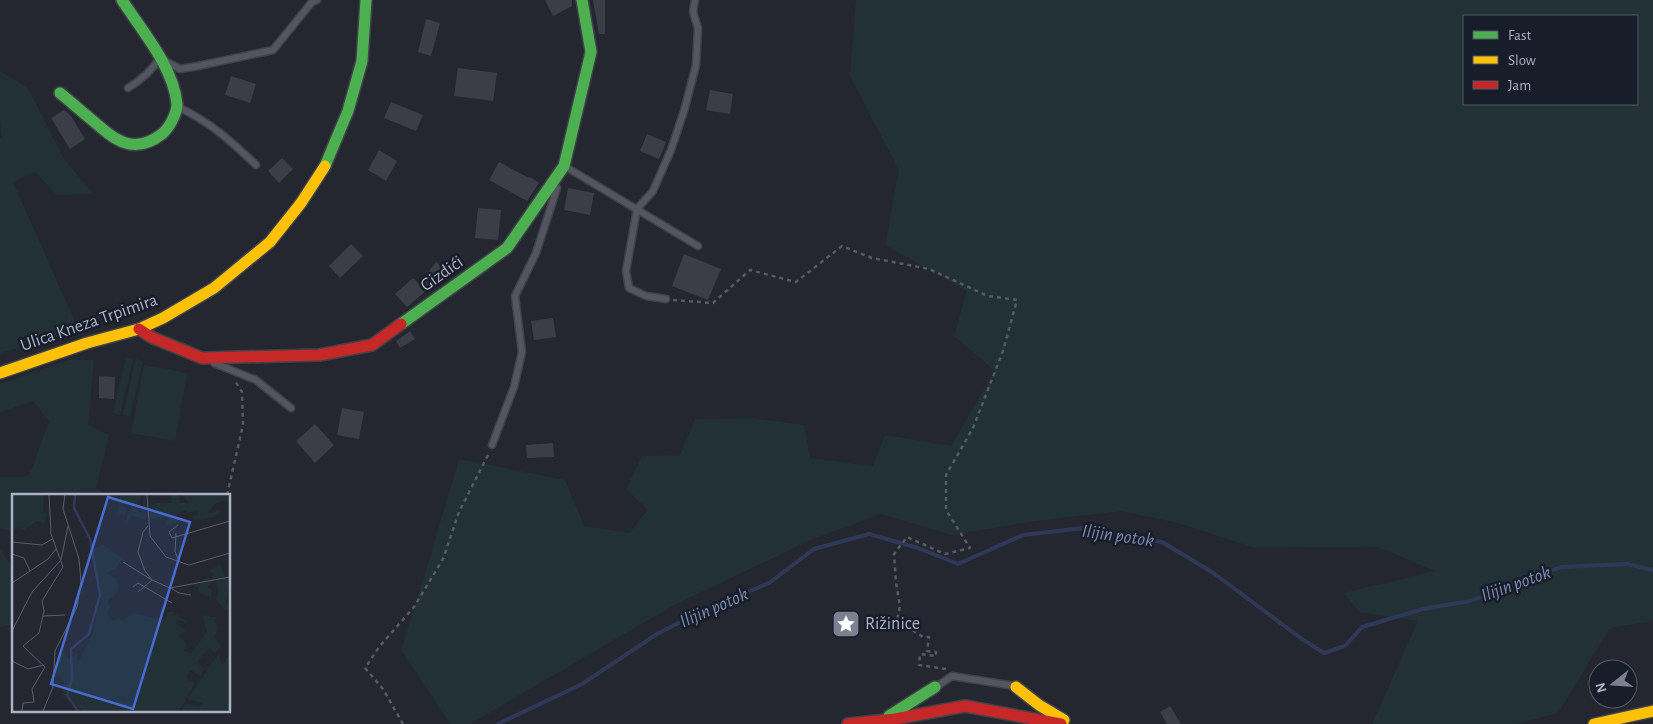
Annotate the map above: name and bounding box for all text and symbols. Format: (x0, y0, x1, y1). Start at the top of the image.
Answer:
legend (1463, 15, 1638, 105)
text: Fast (1508, 28, 1532, 43)
text: Slow (1508, 53, 1536, 68)
text: Jam (1508, 78, 1531, 93)
street label: Gizdići (417, 253, 467, 295)
street label: Ulica Kneza Trpimira (18, 291, 160, 355)
inset map (12, 494, 230, 712)
water label: Ilijin potok (1081, 522, 1156, 550)
water label: Ilijin potok (1479, 563, 1554, 605)
water label: Ilijin potok (677, 584, 751, 631)
place icon: Rižinice (831, 609, 861, 639)
place label: Rižinice (865, 615, 920, 633)
north arrow (1588, 659, 1638, 709)
text: N (1593, 681, 1610, 694)

